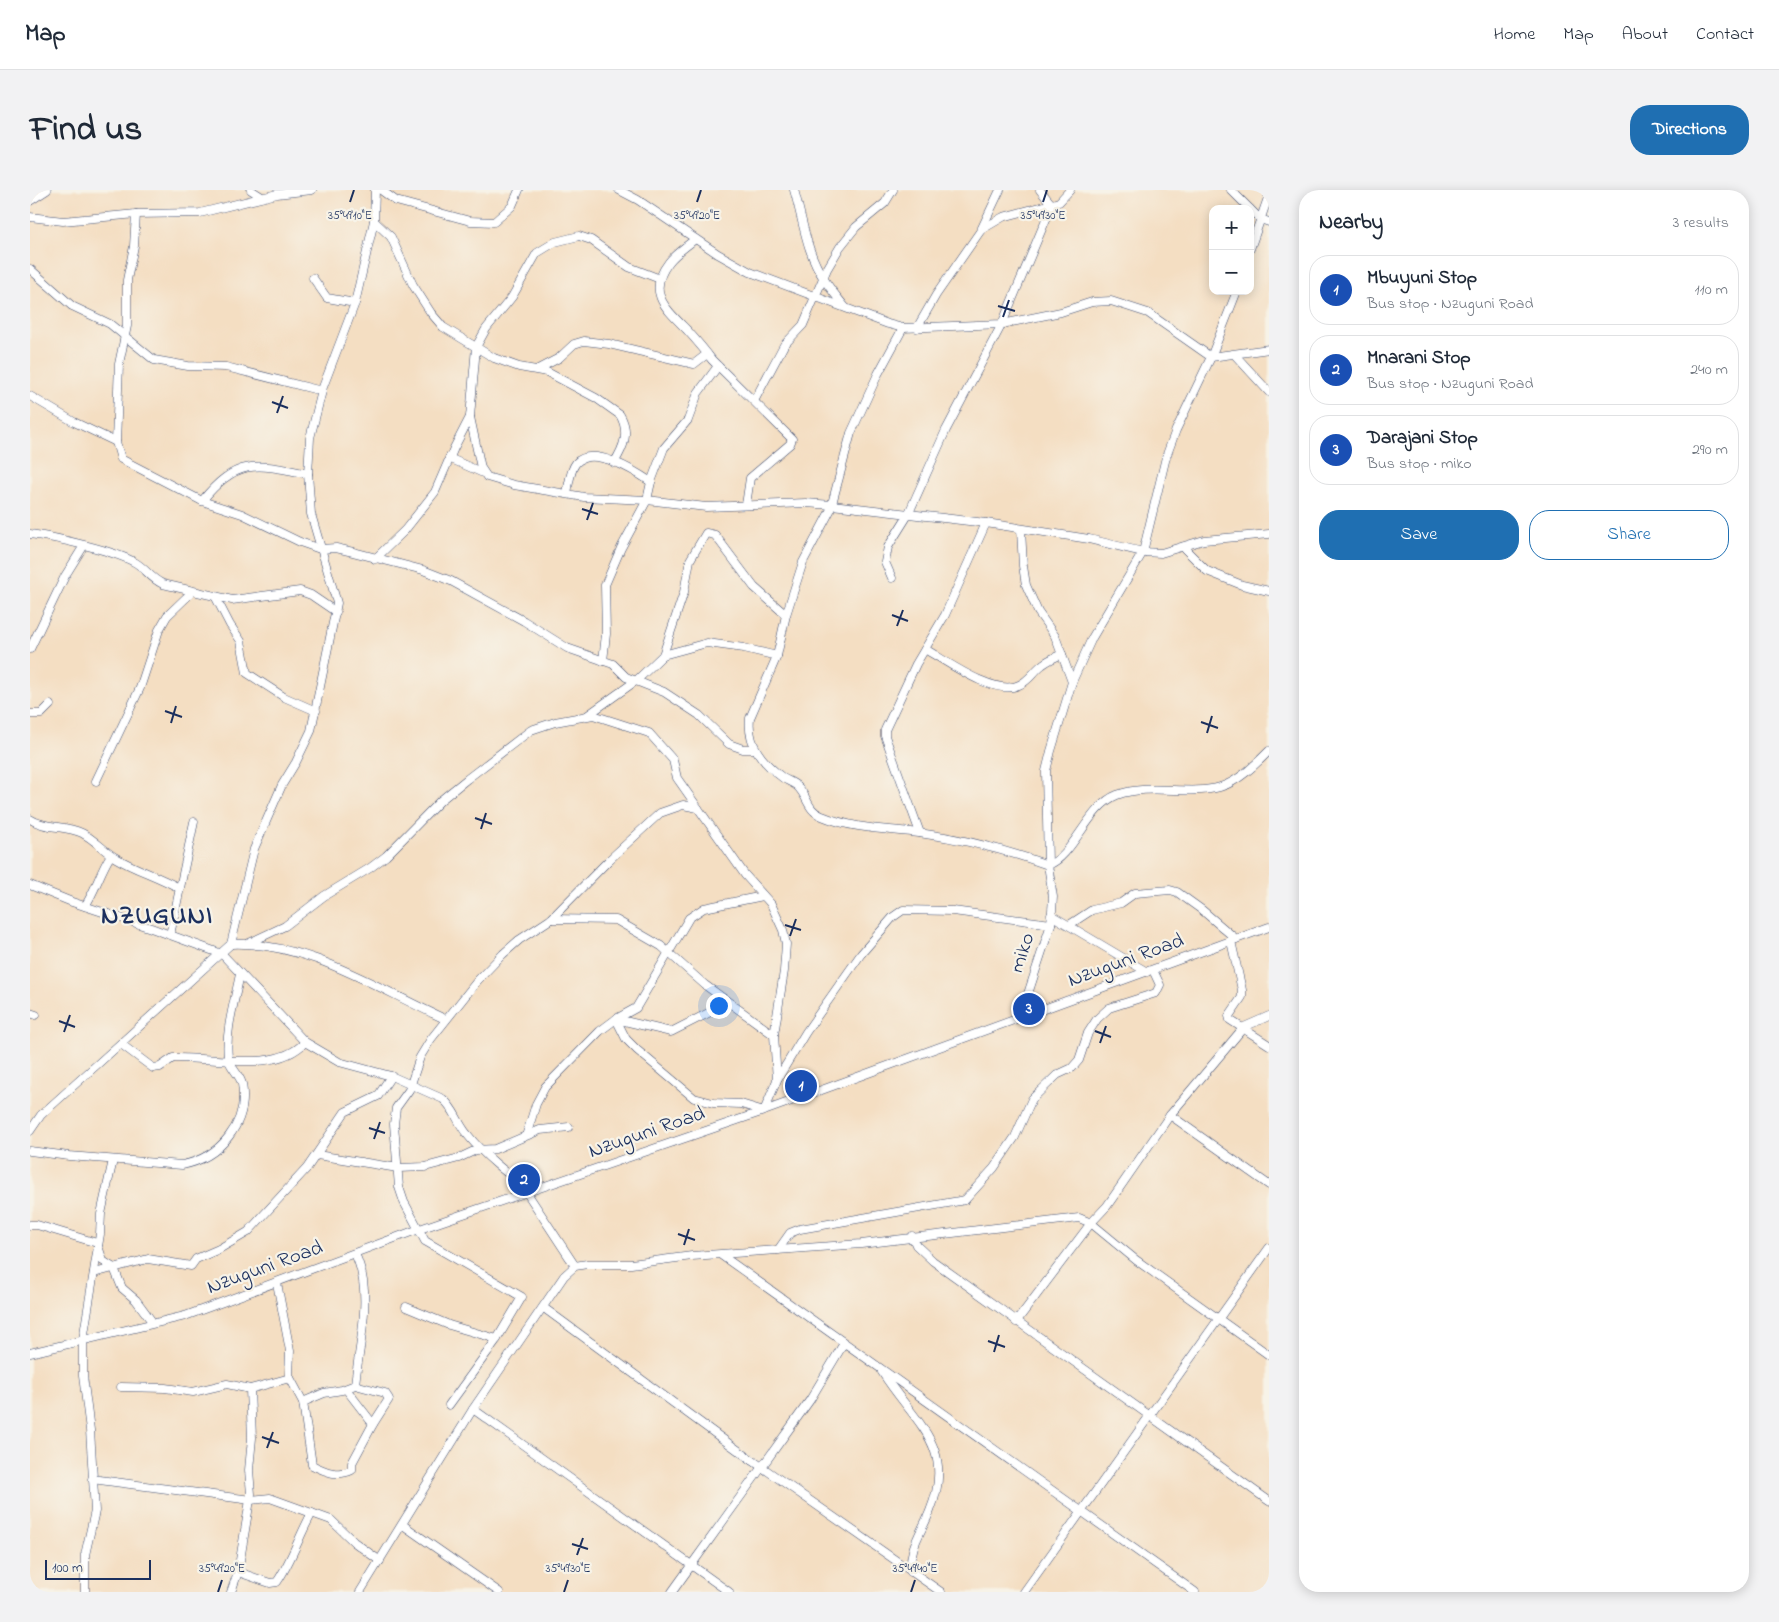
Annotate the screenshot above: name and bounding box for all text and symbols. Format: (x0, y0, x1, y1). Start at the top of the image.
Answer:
text: Map (25, 17, 66, 52)
text: Home (1494, 22, 1535, 48)
text: Map (1563, 22, 1594, 48)
text: About (1622, 22, 1668, 48)
text: Contact (1696, 22, 1754, 48)
text: Find us (30, 105, 142, 156)
button: Directions (1630, 105, 1749, 155)
map controls (1209, 205, 1254, 295)
button: + (1209, 205, 1254, 250)
text: 35°49'10"E (328, 207, 372, 225)
text: 35°49'20"E (674, 207, 720, 225)
text: 35°49'30"E (1020, 207, 1066, 225)
text: Nearby (1319, 208, 1383, 238)
text: 3 results (1673, 211, 1729, 235)
button: − (1209, 250, 1254, 295)
text: Mbuyuni Stop (1367, 265, 1477, 292)
text: 1 (1333, 278, 1339, 302)
text: 110 m (1694, 278, 1728, 302)
text: Bus stop · Nzuguni Road (1367, 292, 1533, 316)
text: Mnarani Stop (1367, 345, 1471, 372)
text: 2 (1332, 358, 1340, 382)
text: 240 m (1690, 358, 1728, 382)
text: Bus stop · Nzuguni Road (1367, 372, 1533, 396)
text: Darajani Stop (1367, 425, 1478, 452)
text: 3 (1333, 438, 1339, 462)
text: 290 m (1692, 438, 1728, 462)
text: Bus stop · miko (1367, 452, 1472, 476)
button: Save (1319, 510, 1519, 560)
button: Share (1529, 510, 1729, 560)
district label: NZUGUNI (101, 898, 213, 936)
street label: Nzuguni Road (1064, 926, 1189, 998)
street label: miko (1003, 929, 1043, 977)
pin: 3 (1013, 990, 1045, 1028)
your location (706, 993, 732, 1019)
pin: 1 (785, 1067, 817, 1105)
street label: Nzuguni Road (585, 1099, 710, 1169)
pin: 2 (508, 1161, 540, 1199)
street label: Nzuguni Road (203, 1233, 328, 1305)
scale bar (45, 1557, 151, 1580)
text: 100 m (52, 1558, 83, 1579)
text: 35°49'20"E (199, 1560, 245, 1578)
text: 35°49'30"E (545, 1560, 591, 1578)
text: 35°49'40"E (892, 1560, 938, 1578)

